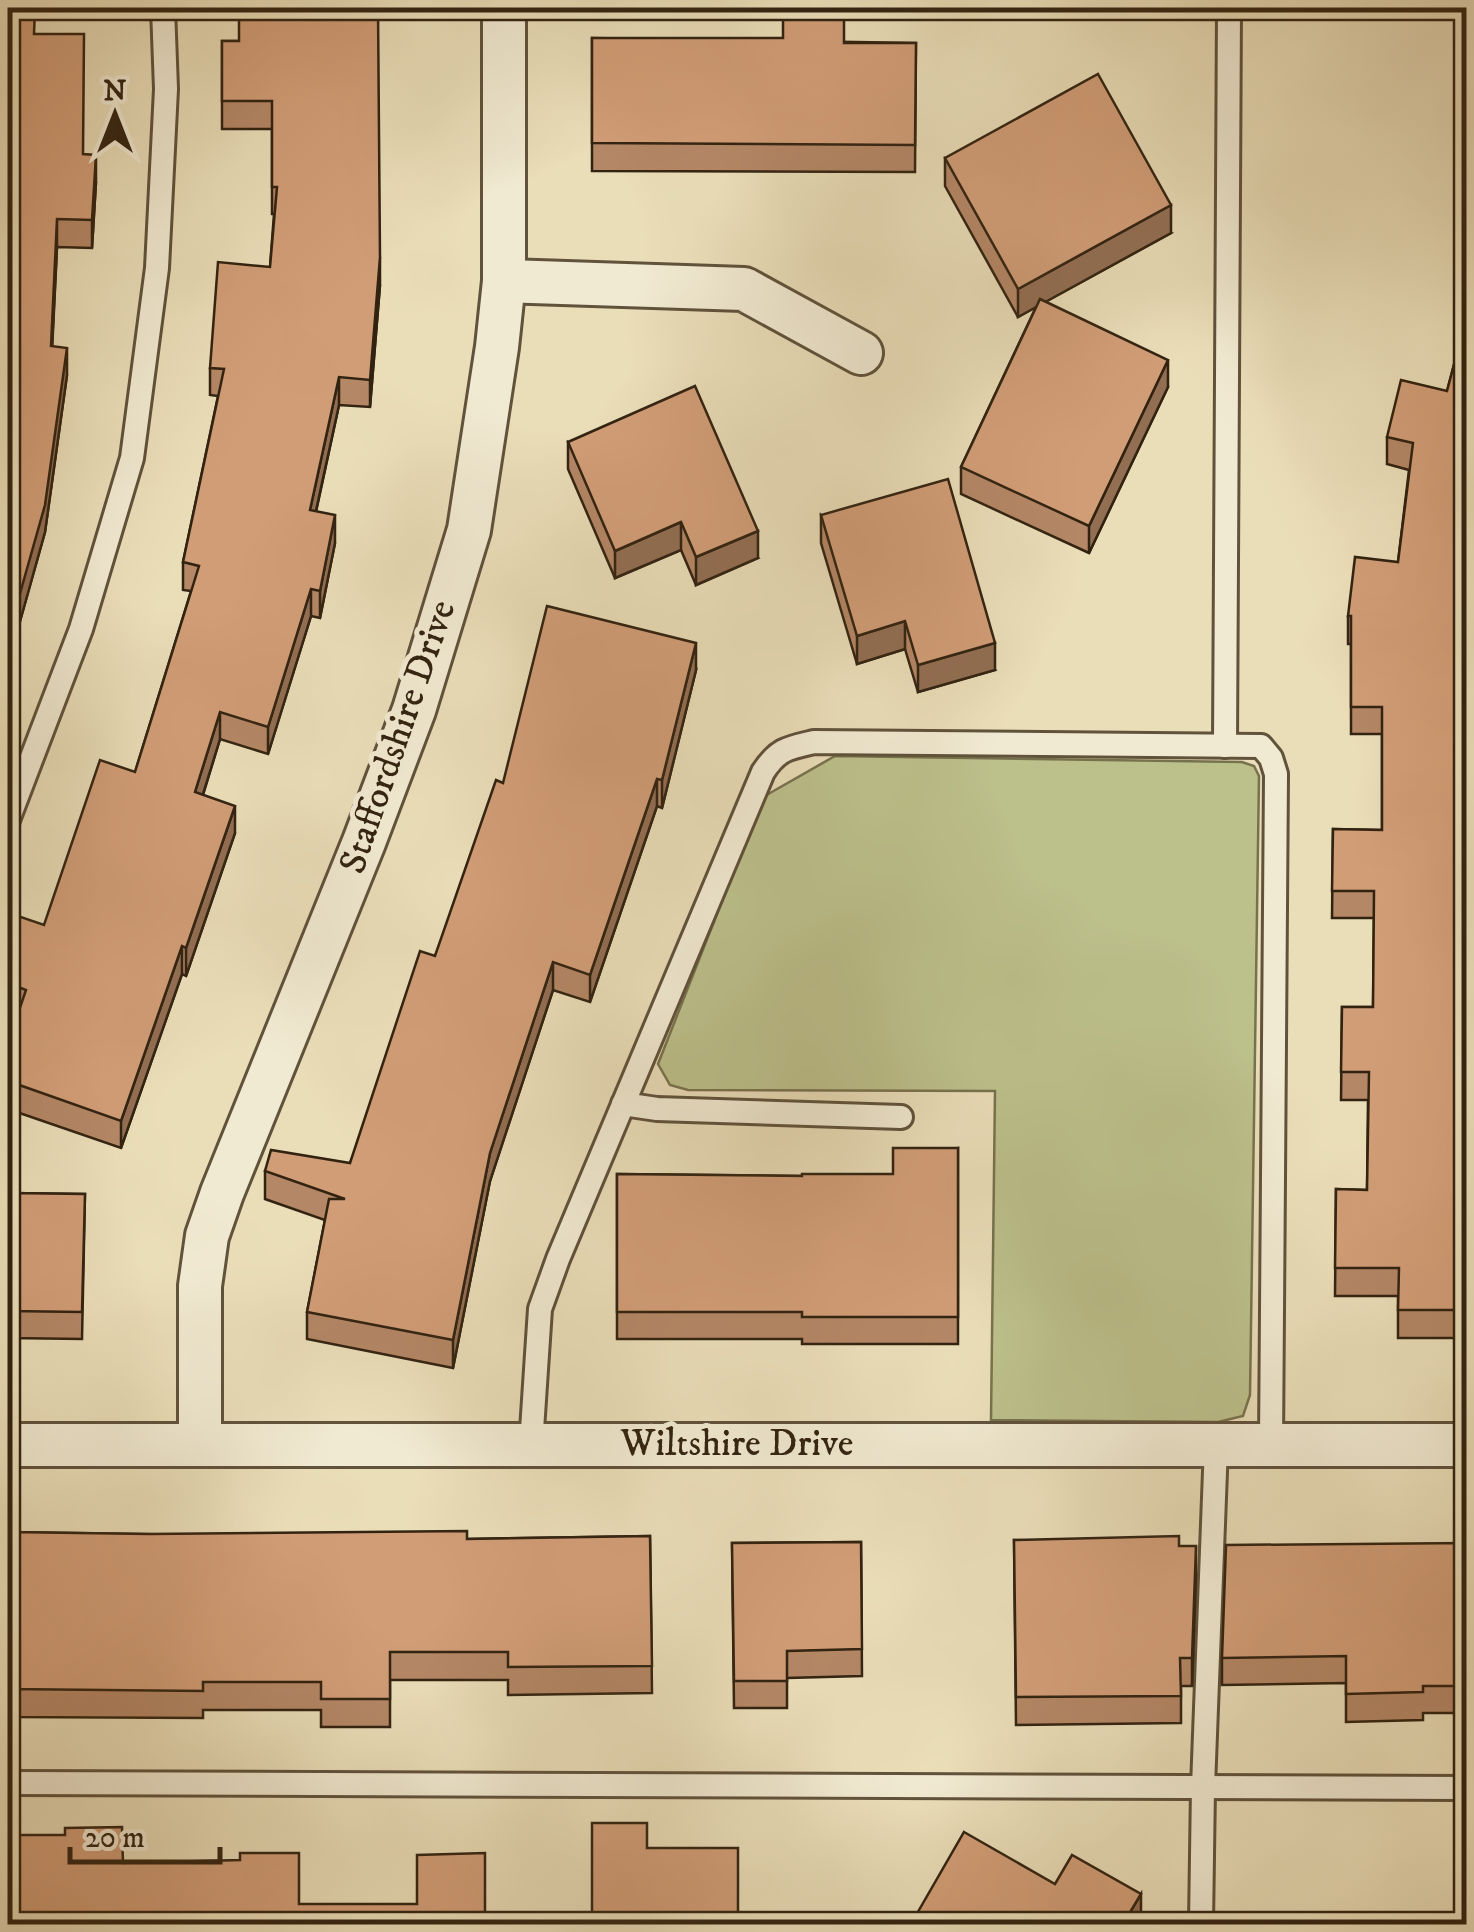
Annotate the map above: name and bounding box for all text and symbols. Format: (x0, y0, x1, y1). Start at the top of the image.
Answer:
north arrow (65, 65, 165, 165)
text: N (104, 74, 127, 109)
street label: Staffordshire Drive (329, 594, 467, 880)
street label: Wiltshire Drive (619, 1420, 854, 1468)
scale bar (70, 1802, 220, 1864)
text: 20 m (85, 1820, 145, 1857)

